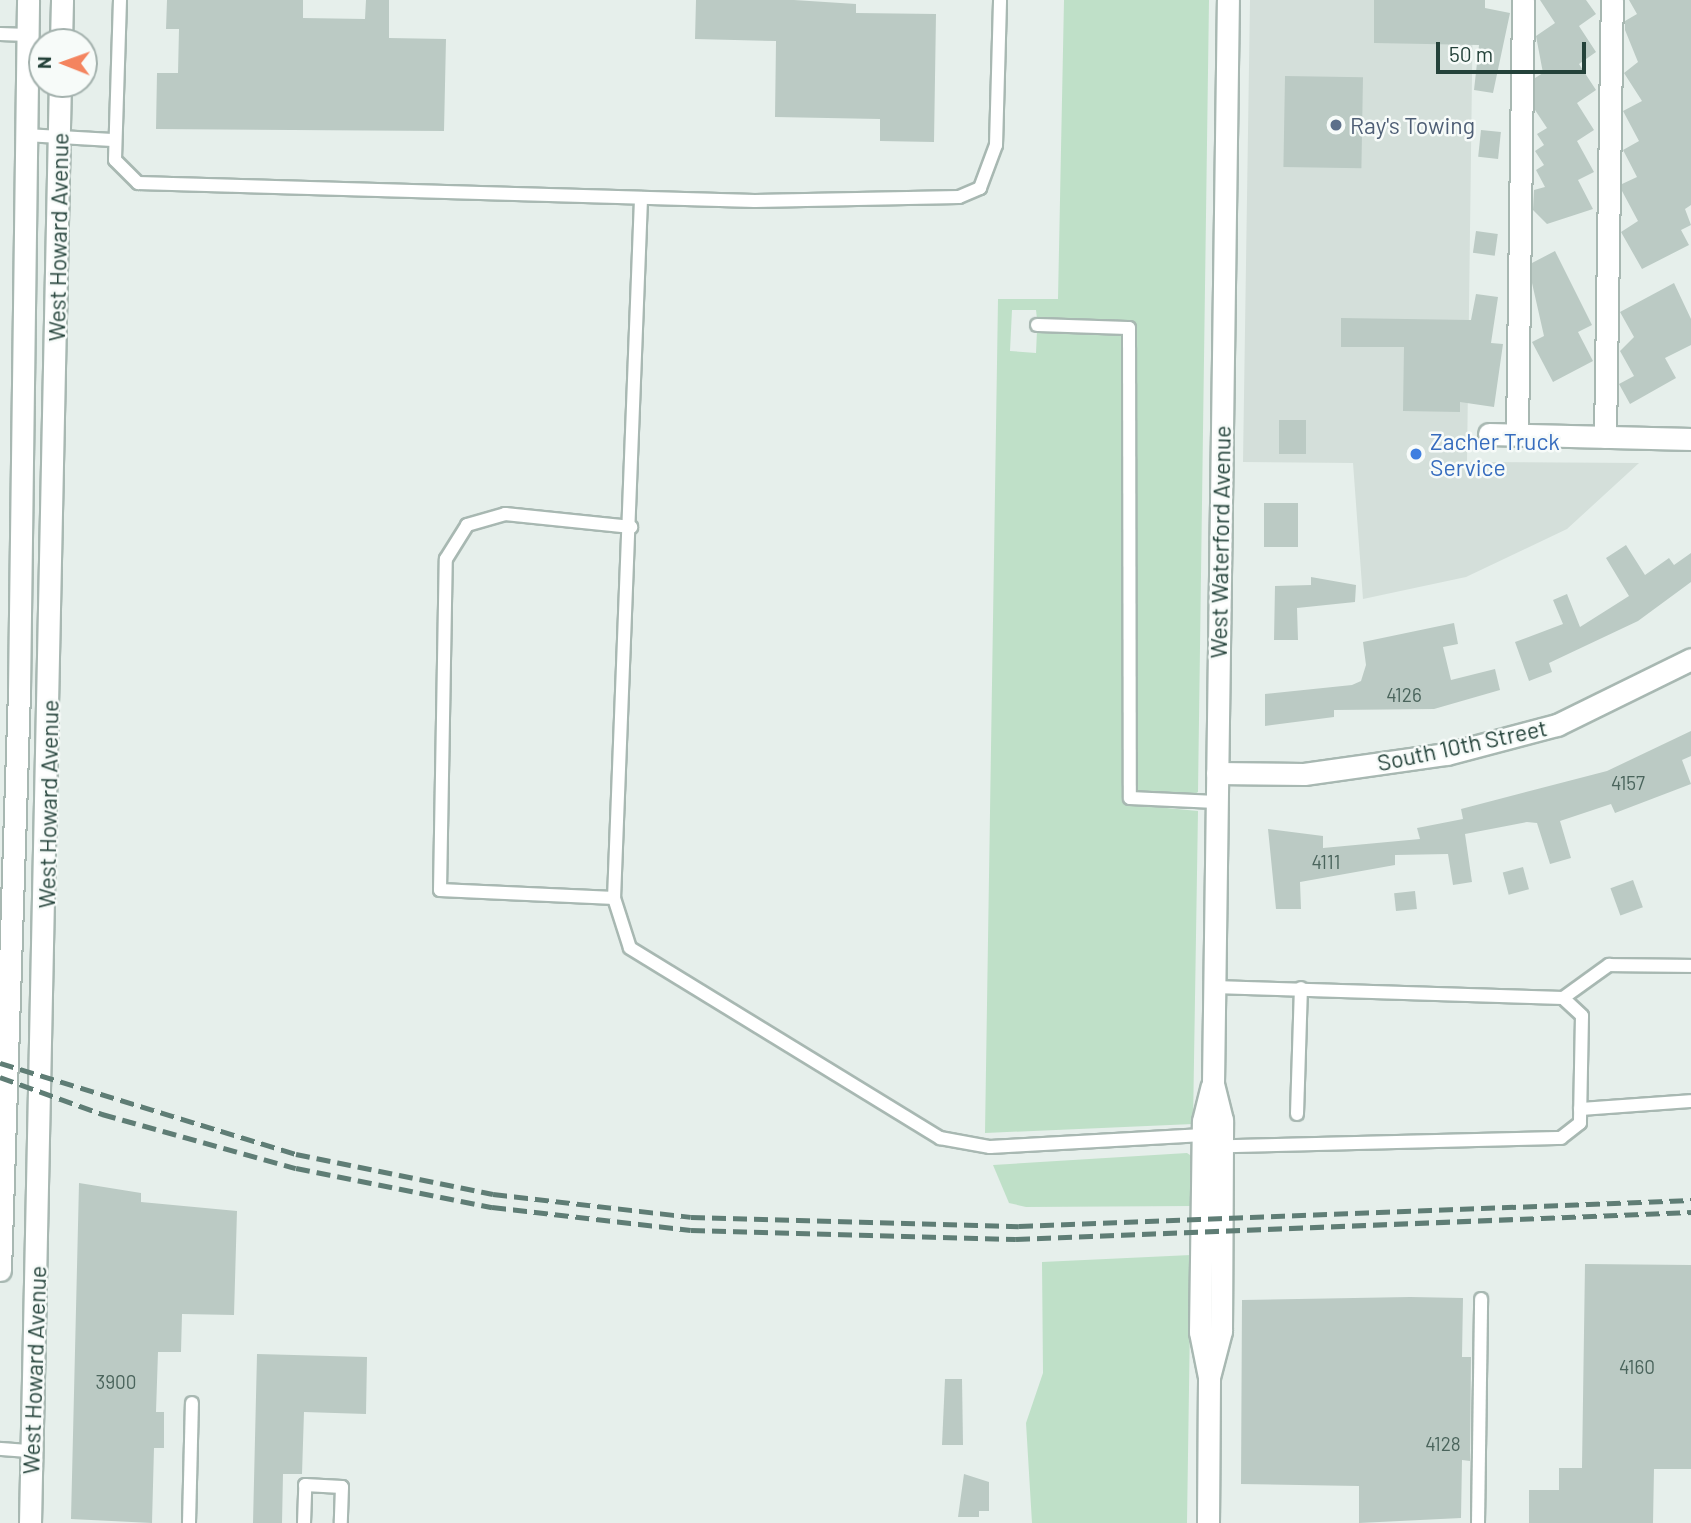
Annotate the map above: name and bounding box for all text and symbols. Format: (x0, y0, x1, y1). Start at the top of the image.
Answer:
north arrow (28, 28, 98, 98)
scale bar (1439, 28, 1590, 72)
text: 50 m (1449, 41, 1493, 66)
text: N (32, 56, 55, 69)
place label: Ray's Towing (1350, 111, 1475, 139)
marker: Ray's Towing (1328, 117, 1344, 133)
street label: West Howard Avenue (42, 132, 74, 342)
street label: West Waterford Avenue (1204, 425, 1236, 659)
place label: Zacher Truck Service (1430, 427, 1560, 481)
marker: Zacher Truck Service (1408, 446, 1424, 462)
house number: 4126 (1386, 684, 1422, 706)
street label: West Howard Avenue (32, 699, 64, 909)
street label: South 10th Street (1375, 714, 1549, 776)
house number: 4157 (1611, 772, 1645, 794)
house number: 4111 (1312, 851, 1340, 873)
street label: West Howard Avenue (17, 1265, 51, 1475)
house number: 4160 (1619, 1356, 1655, 1378)
house number: 3900 (95, 1371, 137, 1393)
house number: 4128 (1425, 1433, 1461, 1455)

